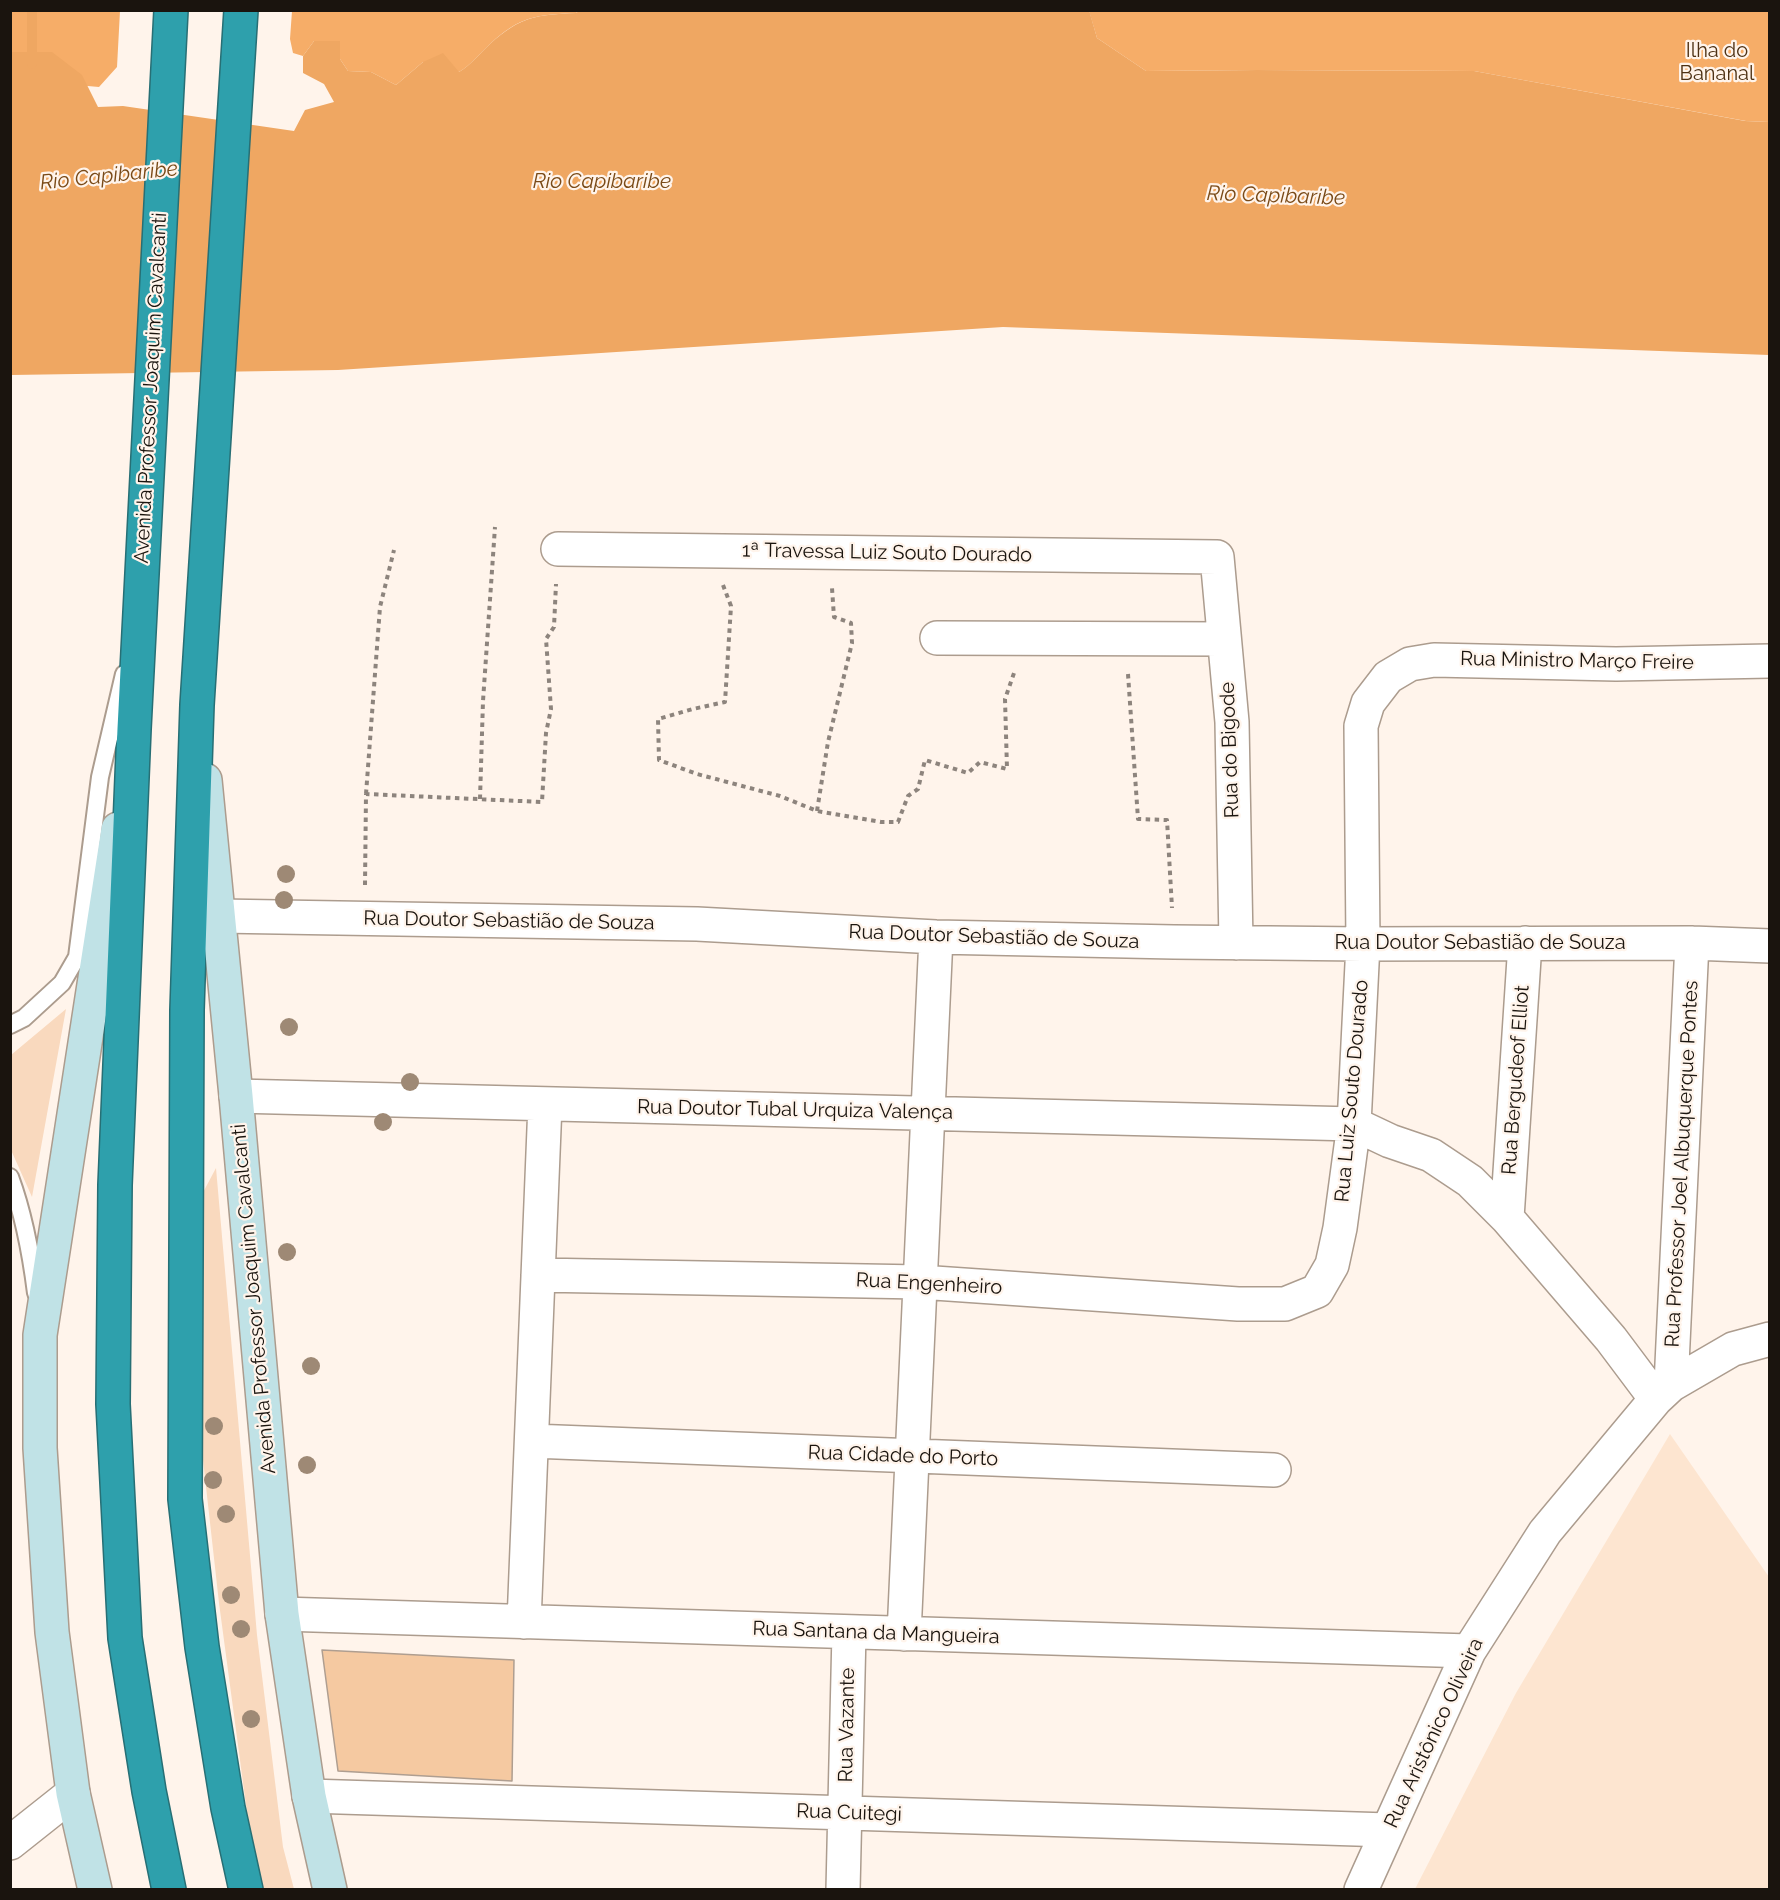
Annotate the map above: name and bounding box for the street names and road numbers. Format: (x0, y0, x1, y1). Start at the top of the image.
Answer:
street label: Avenida Professor Joaquim Cavalcanti (130, 212, 172, 564)
street label: 1ª Travessa Luiz Souto Dourado (742, 538, 1032, 568)
street label: Rua Ministro Março Freire (1460, 647, 1694, 675)
street label: Rua do Bigode (1216, 681, 1244, 819)
street label: Rua Doutor Sebastião de Souza (363, 906, 655, 936)
street label: Rua Doutor Sebastião de Souza (848, 920, 1140, 954)
street label: Rua Doutor Sebastião de Souza (1334, 931, 1626, 955)
street label: Rua Luiz Souto Dourado (1330, 979, 1374, 1203)
street label: Rua Professor Joel Albuquerque Pontes (1660, 980, 1704, 1348)
street label: Rua Bergudeof Elliot (1497, 984, 1535, 1176)
street label: Rua Doutor Tubal Urquiza Valença (637, 1095, 953, 1125)
street label: Avenida Professor Joaquim Cavalcanti (227, 1123, 281, 1475)
street label: Rua Engenheiro (855, 1268, 1003, 1300)
street label: Rua Cidade do Porto (807, 1441, 999, 1471)
street label: Rua Santana da Mangueira (752, 1617, 1000, 1649)
street label: Rua Aristônico Oliveira (1379, 1634, 1489, 1832)
street label: Rua Vazante (834, 1667, 860, 1783)
street label: Rua Cuitegi (796, 1799, 902, 1827)

